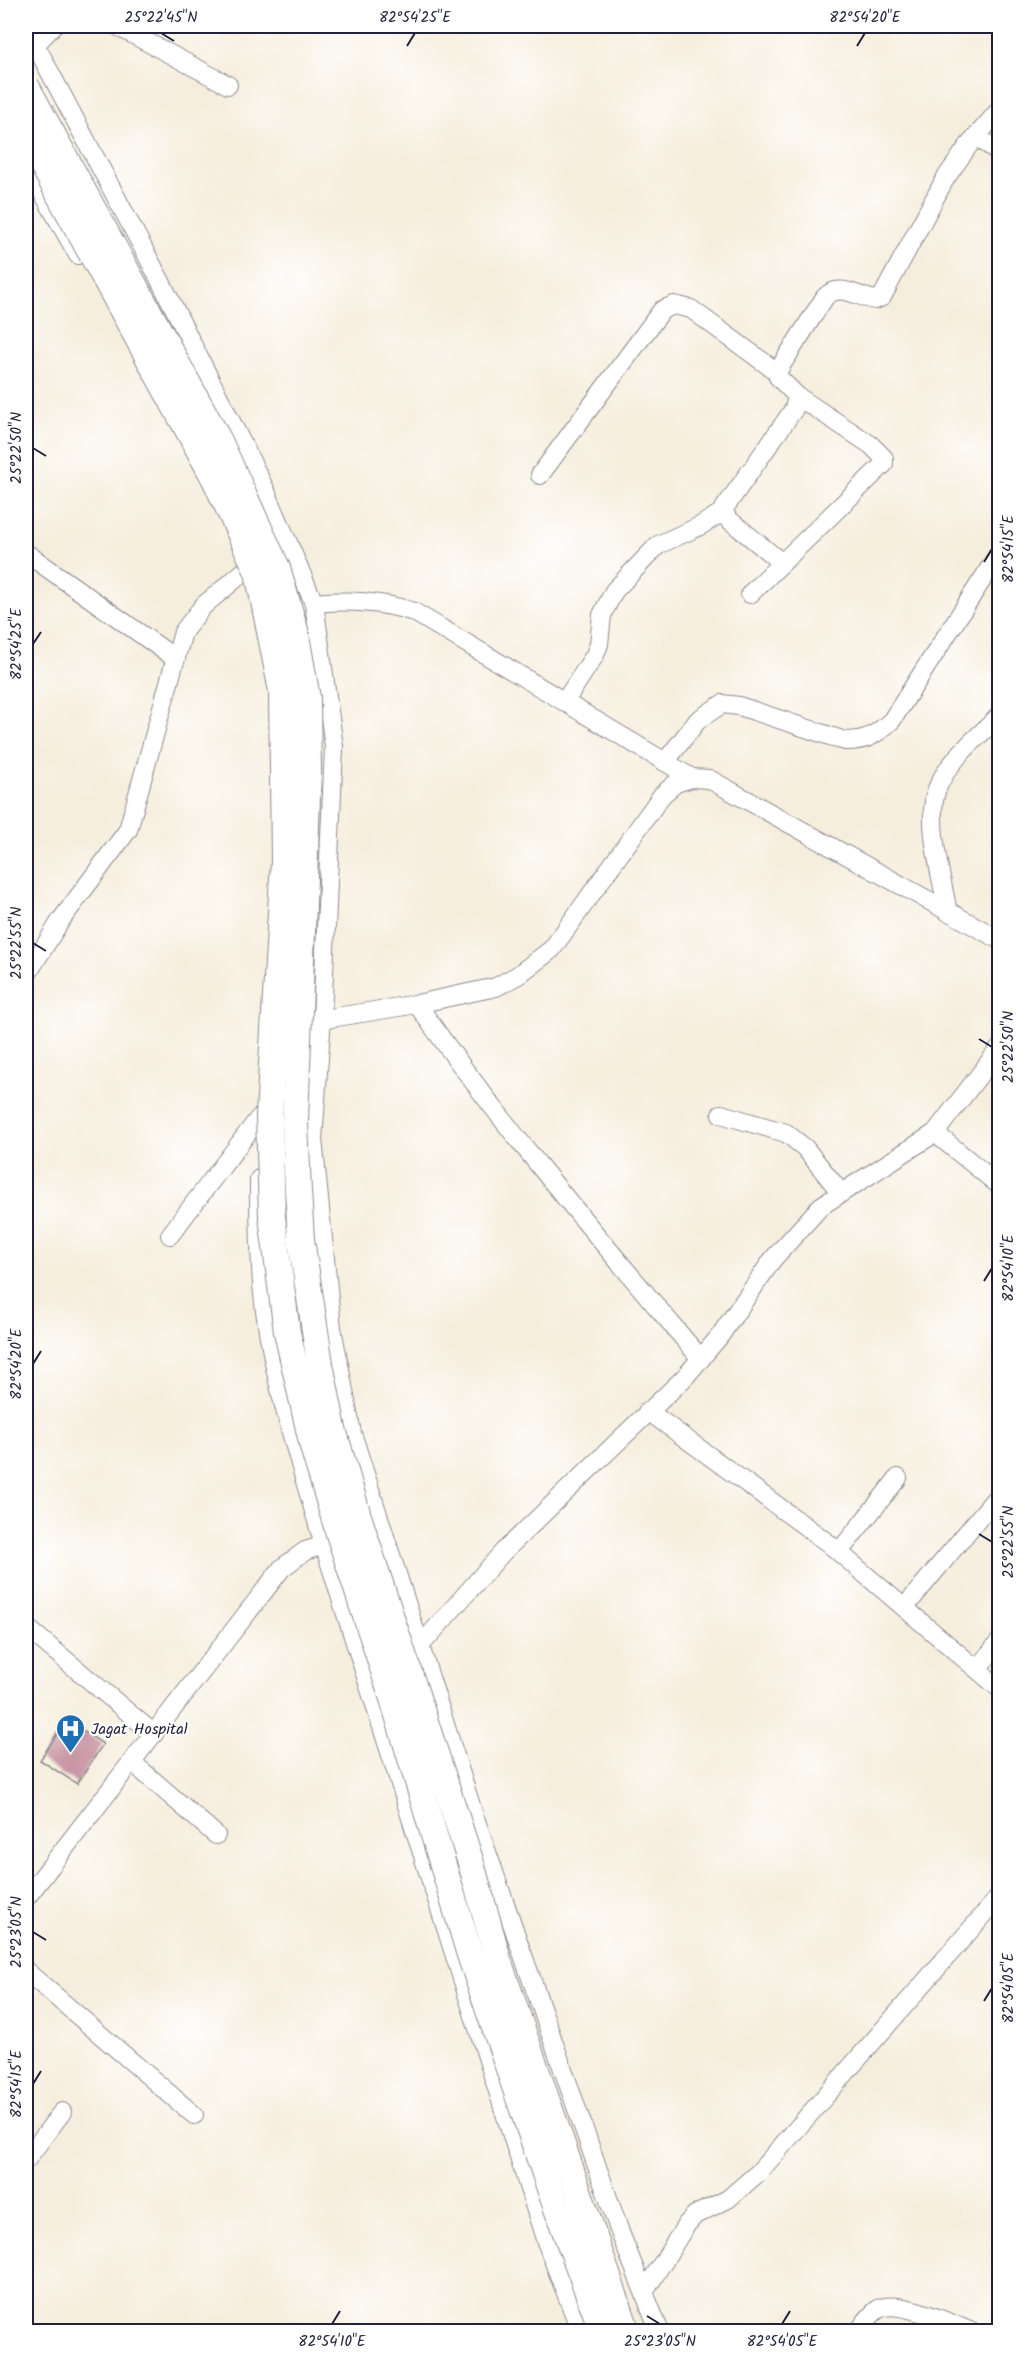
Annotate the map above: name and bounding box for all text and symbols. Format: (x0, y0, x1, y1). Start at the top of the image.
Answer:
text: 25°22'45"N (125, 6, 197, 30)
text: 82°54'25"E (379, 6, 452, 30)
text: 82°54'20"E (829, 6, 902, 30)
text: 25°22'50"N (5, 412, 29, 484)
text: 82°54'15"E (997, 514, 1021, 583)
text: 82°54'25"E (5, 607, 29, 680)
text: 25°22'55"N (5, 907, 29, 979)
text: 25°22'50"N (997, 1011, 1021, 1083)
text: 82°54'10"E (997, 1233, 1021, 1302)
text: 82°54'20"E (5, 1327, 29, 1400)
text: 25°22'55"N (997, 1506, 1021, 1578)
hospital icon: Jagat Hospital (54, 1712, 86, 1754)
place label: Jagat Hospital (91, 1717, 188, 1742)
text: 25°23'05"N (5, 1896, 29, 1968)
text: 82°54'05"E (997, 1951, 1021, 2023)
text: 82°54'15"E (5, 2049, 29, 2118)
text: 82°54'10"E (298, 2330, 367, 2354)
text: 25°23'05"N (624, 2330, 696, 2354)
text: 82°54'05"E (747, 2330, 819, 2354)

